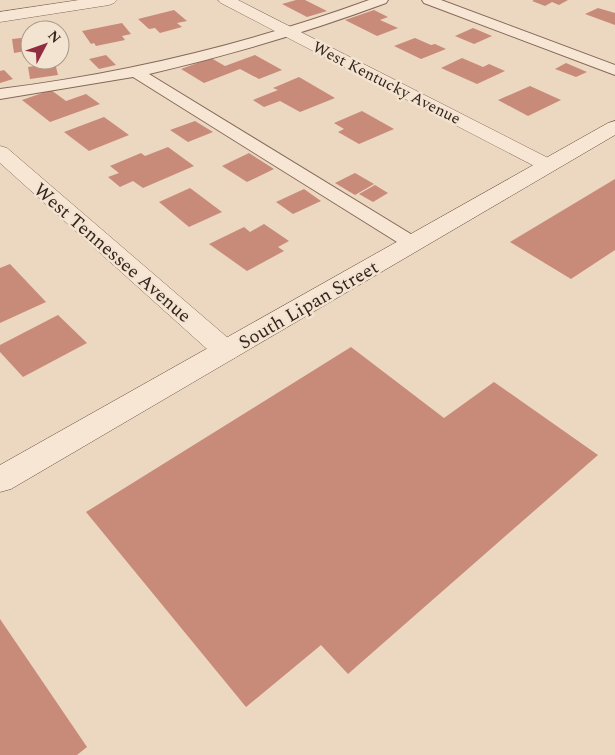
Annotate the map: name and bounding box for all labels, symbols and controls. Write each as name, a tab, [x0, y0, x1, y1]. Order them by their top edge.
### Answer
north arrow	[20, 20, 70, 70]
text: N	[43, 26, 66, 48]
street label: West Kentucky Avenue	[308, 35, 465, 131]
street label: West Tennessee Avenue	[27, 176, 198, 330]
street label: South Lipan Street	[233, 253, 385, 357]

